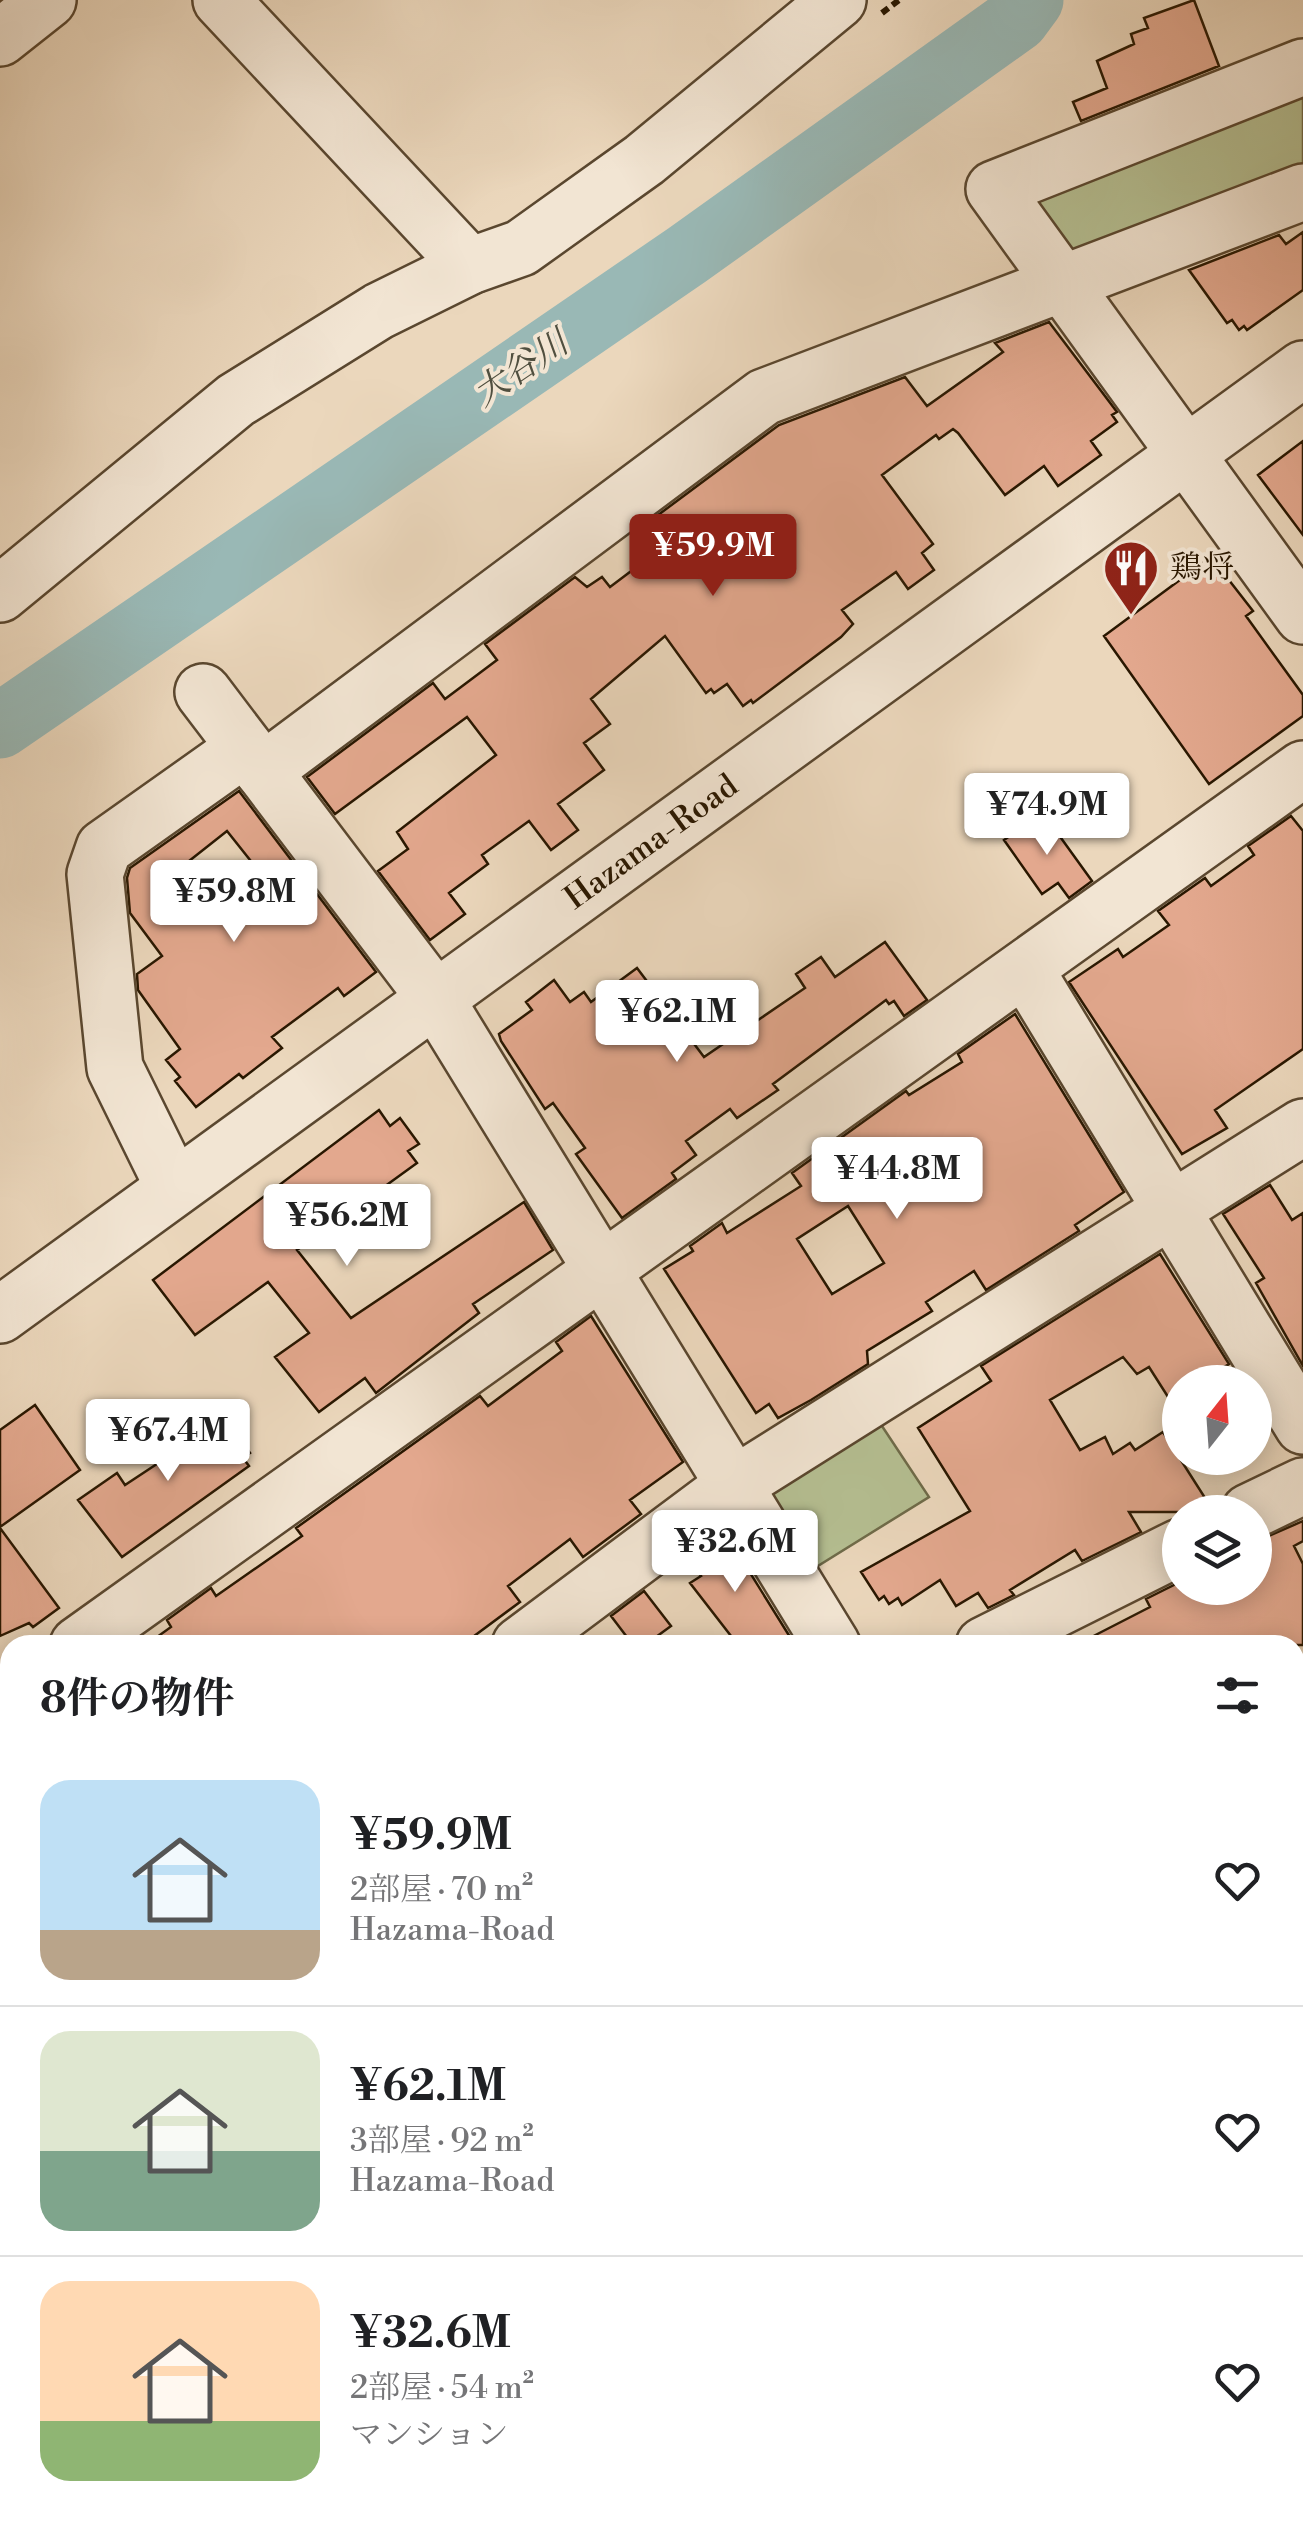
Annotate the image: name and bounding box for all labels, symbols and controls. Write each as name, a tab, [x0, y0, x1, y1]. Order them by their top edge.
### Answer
water label: 大谷川	[465, 320, 580, 416]
pin: ¥59.9M	[632, 514, 794, 599]
text: ¥59.9M	[651, 526, 775, 566]
restaurant icon: 鶏将	[1101, 538, 1161, 617]
place label: 鶏将	[1170, 548, 1234, 588]
street label: Hazama-Road	[557, 766, 746, 918]
pin: ¥74.9M	[966, 773, 1128, 858]
text: ¥74.9M	[986, 785, 1108, 825]
pin: ¥59.8M	[153, 860, 315, 945]
text: ¥59.8M	[172, 872, 296, 912]
pin: ¥62.1M	[596, 980, 758, 1065]
text: ¥62.1M	[618, 992, 736, 1032]
pin: ¥44.8M	[816, 1137, 978, 1222]
text: ¥44.8M	[834, 1149, 960, 1189]
pin: ¥56.2M	[266, 1184, 428, 1269]
text: ¥56.2M	[286, 1196, 408, 1236]
north arrow	[1162, 1365, 1272, 1475]
map controls	[1162, 1365, 1272, 1605]
pin: ¥67.4M	[87, 1399, 249, 1484]
text: ¥67.4M	[108, 1411, 228, 1451]
button: layers	[1162, 1495, 1272, 1605]
pin: ¥32.6M	[654, 1510, 816, 1595]
text: ¥32.6M	[674, 1522, 796, 1562]
icon: filters	[1210, 1668, 1265, 1723]
text: 8件の物件	[40, 1673, 235, 1726]
text: ¥59.9M	[350, 1810, 512, 1863]
icon: home	[120, 1820, 240, 1940]
icon: heart	[1210, 1853, 1265, 1908]
text: 2部屋 · 70 m²	[350, 1870, 533, 1910]
text: Hazama-Road	[350, 1910, 554, 1950]
text: ¥62.1M	[350, 2061, 506, 2114]
icon: home	[120, 2071, 240, 2191]
icon: heart	[1210, 2104, 1265, 2159]
text: 3部屋 · 92 m²	[350, 2121, 534, 2161]
text: Hazama-Road	[350, 2161, 554, 2201]
text: ¥32.6M	[350, 2308, 511, 2361]
icon: home	[120, 2321, 240, 2441]
icon: heart	[1210, 2354, 1265, 2409]
text: 2部屋 · 54 m²	[350, 2368, 534, 2408]
text: マンション	[350, 2415, 509, 2455]

